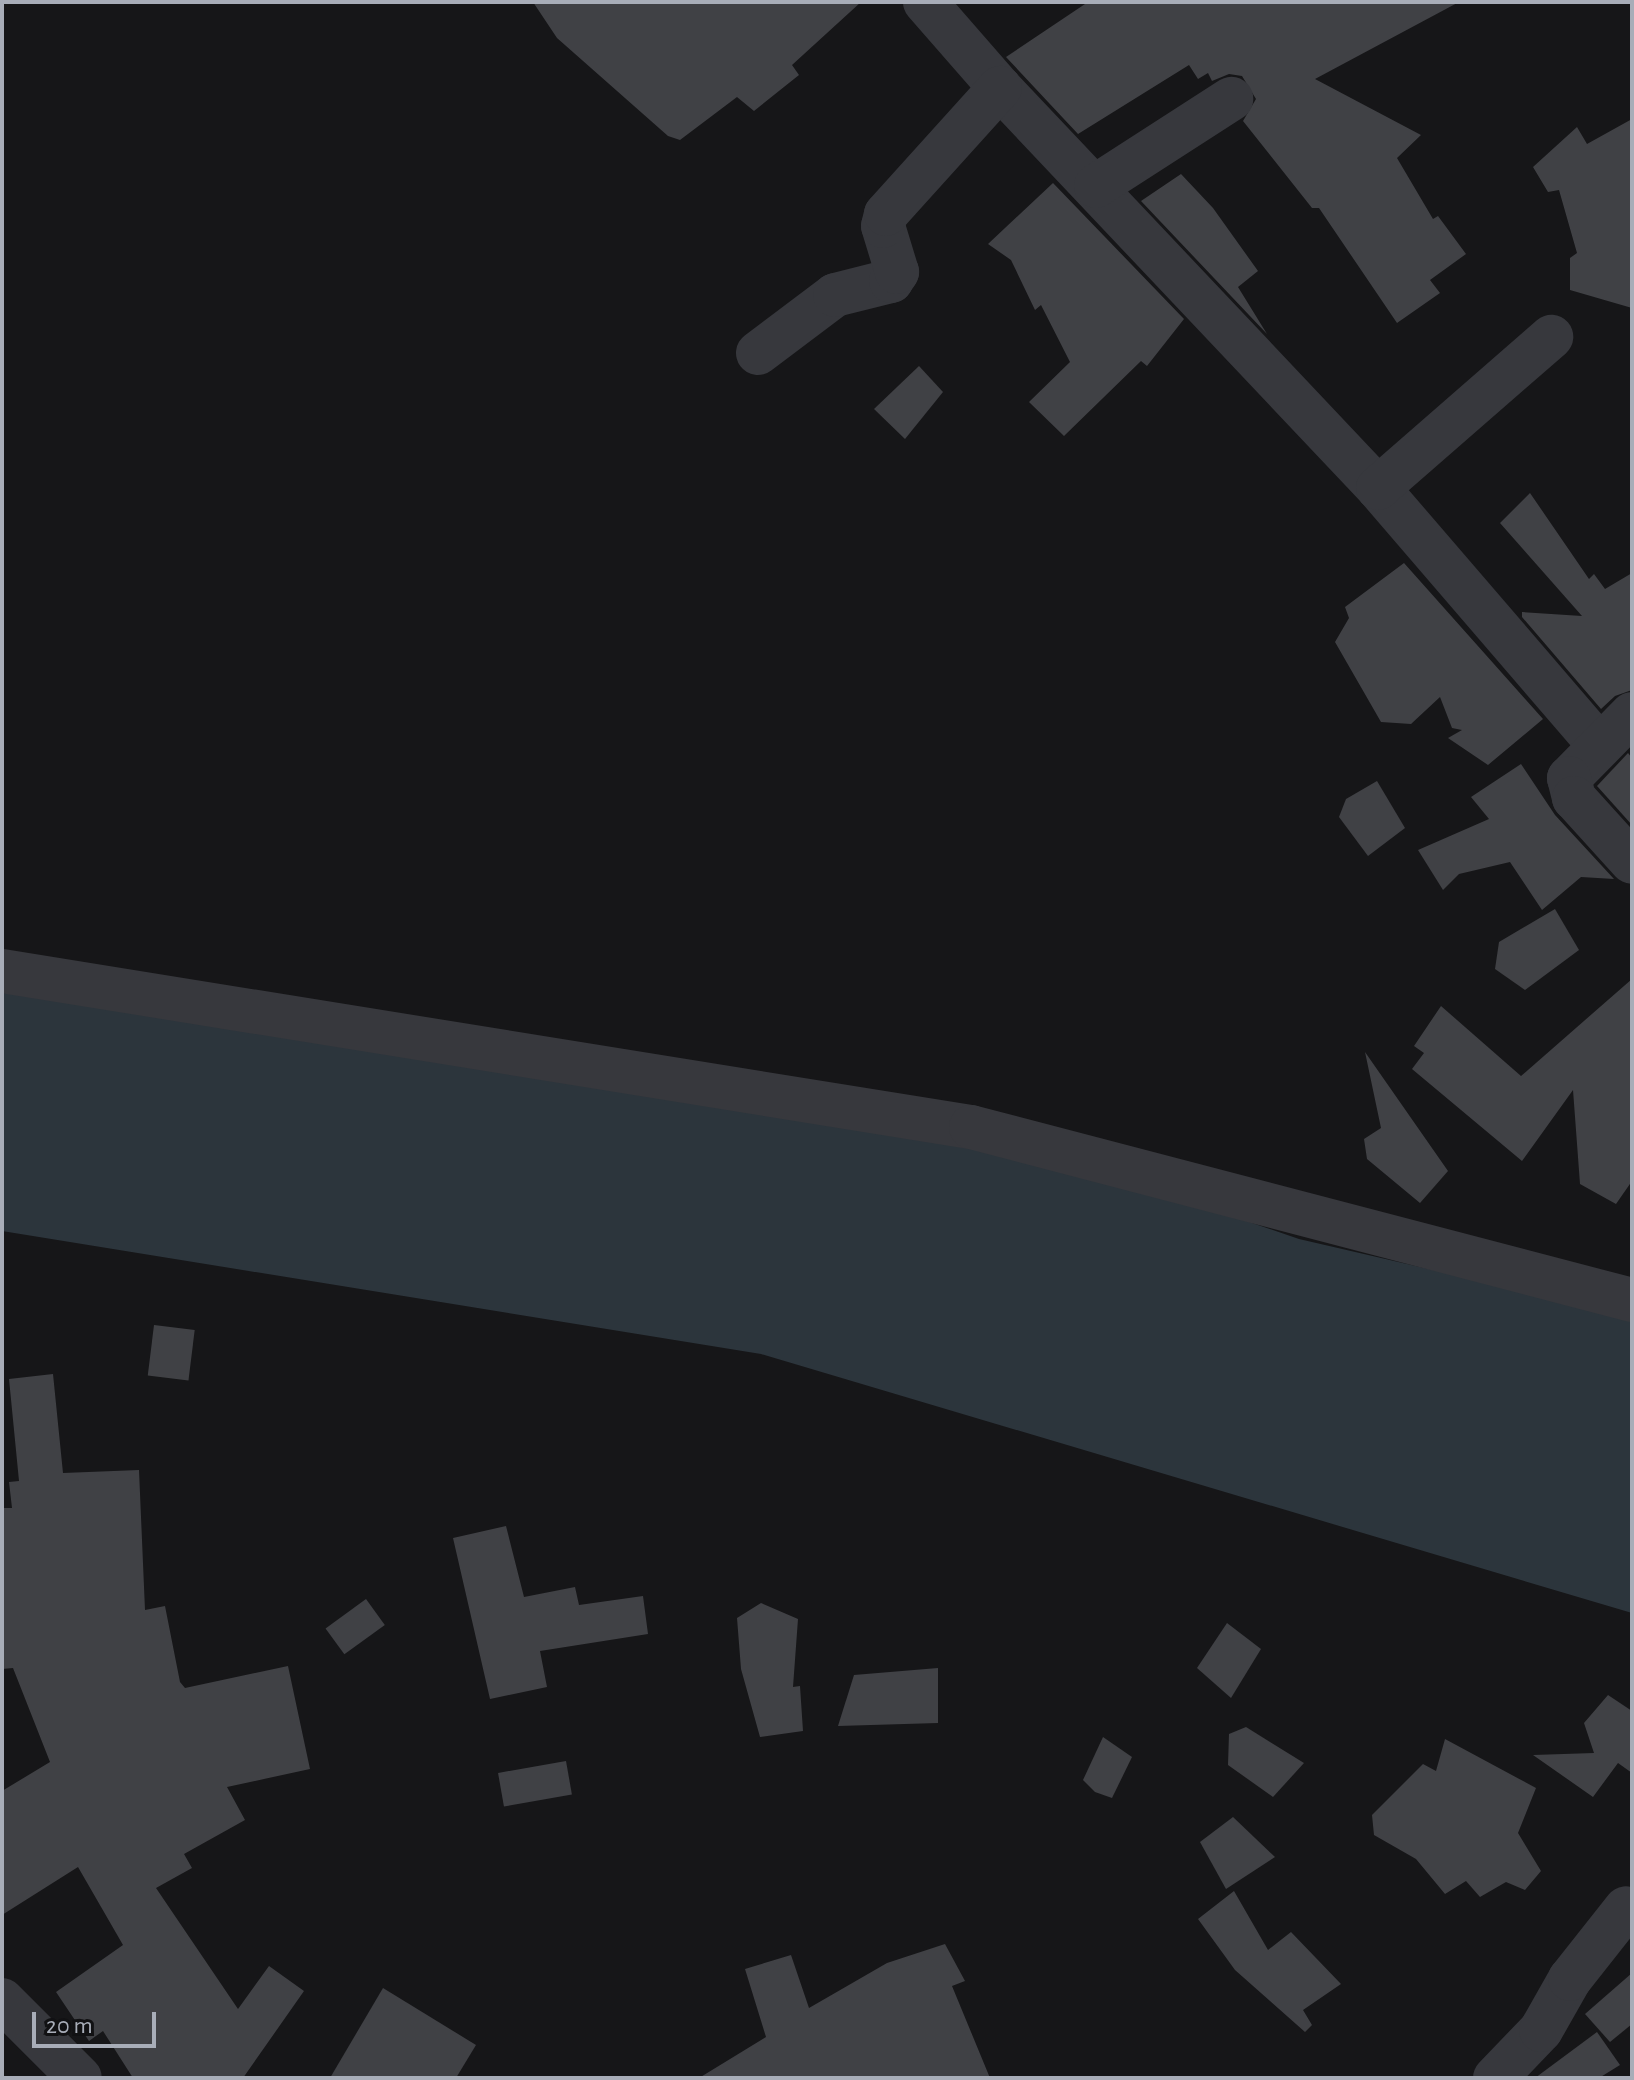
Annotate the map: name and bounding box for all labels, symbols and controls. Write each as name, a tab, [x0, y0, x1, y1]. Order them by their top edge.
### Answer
scale bar	[36, 1996, 160, 2046]
text: 20 m	[46, 2014, 93, 2038]

